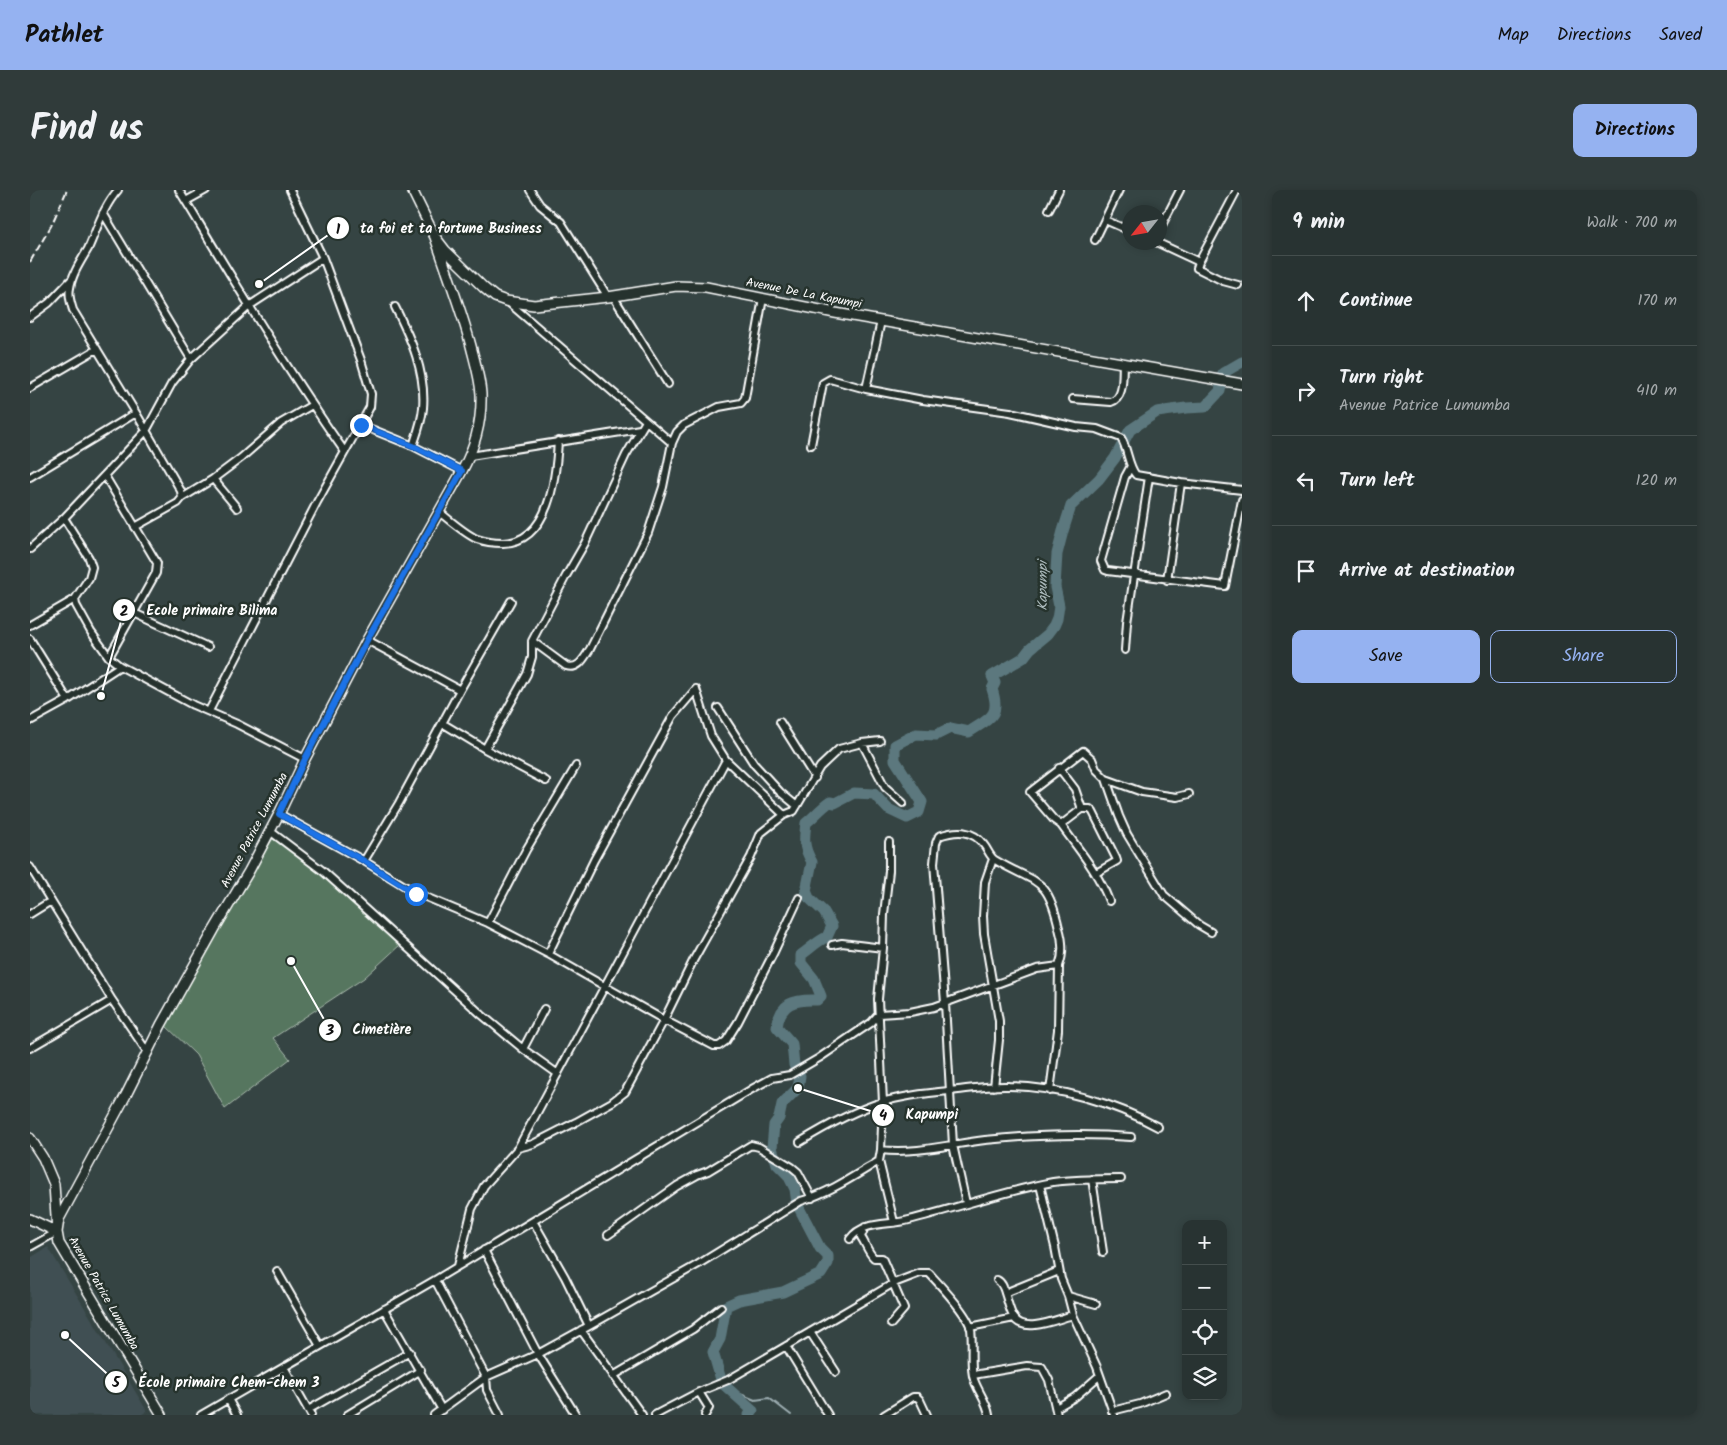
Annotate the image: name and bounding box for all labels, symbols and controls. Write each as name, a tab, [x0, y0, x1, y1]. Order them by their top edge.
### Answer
text: Pathlet	[25, 16, 104, 55]
text: Map	[1497, 21, 1529, 50]
text: Directions	[1557, 21, 1631, 50]
text: Saved	[1659, 21, 1702, 50]
text: Find us	[30, 102, 143, 158]
button: Directions	[1573, 104, 1697, 157]
north arrow	[1122, 205, 1167, 250]
text: 9 min	[1292, 206, 1345, 239]
text: Walk · 700 m	[1586, 210, 1677, 235]
callout: ta foi et ta fortune Business	[325, 214, 552, 243]
text: 1	[336, 218, 341, 242]
text: ta foi et ta fortune Business	[360, 218, 542, 240]
street label: Avenue De La Kapumpi	[744, 273, 864, 314]
text: Continue	[1339, 286, 1412, 316]
icon: ahead	[1292, 287, 1320, 315]
text: 170 m	[1637, 288, 1677, 313]
text: Turn right	[1339, 363, 1424, 393]
icon: right	[1292, 377, 1320, 405]
text: 410 m	[1636, 378, 1677, 403]
text: Avenue Patrice Lumumba	[1339, 393, 1510, 418]
route end	[350, 414, 373, 437]
text: Turn left	[1339, 466, 1414, 496]
icon: left	[1292, 467, 1320, 495]
text: 120 m	[1636, 468, 1677, 493]
text: Arrive at destination	[1339, 556, 1515, 586]
icon: arrive	[1292, 557, 1320, 585]
water label: Kapumpi	[1032, 559, 1054, 611]
callout: Ecole primaire Bilima	[112, 596, 288, 625]
text: 2	[120, 600, 129, 624]
text: Ecole primaire Bilima	[146, 600, 278, 622]
button: Save	[1292, 630, 1480, 683]
button: Share	[1490, 630, 1677, 683]
street label: Avenue Patrice Lumumba	[216, 769, 293, 891]
route start	[405, 883, 428, 906]
callout: Cimetière	[317, 1015, 421, 1044]
text: 3	[325, 1019, 334, 1043]
text: Cimetière	[353, 1019, 412, 1041]
callout: Kapumpi	[871, 1100, 968, 1129]
text: 4	[879, 1104, 887, 1128]
text: Kapumpi	[906, 1104, 959, 1126]
map controls	[1182, 1220, 1227, 1400]
button: +	[1182, 1220, 1227, 1265]
street label: Avenue Patrice Lumumba	[63, 1233, 144, 1354]
button: −	[1182, 1265, 1227, 1310]
button: locate	[1182, 1310, 1227, 1355]
button: layers	[1182, 1355, 1227, 1400]
callout: École primaire Chem-chem 3	[104, 1368, 329, 1397]
text: 5	[111, 1371, 121, 1395]
text: École primaire Chem-chem 3	[139, 1372, 320, 1394]

